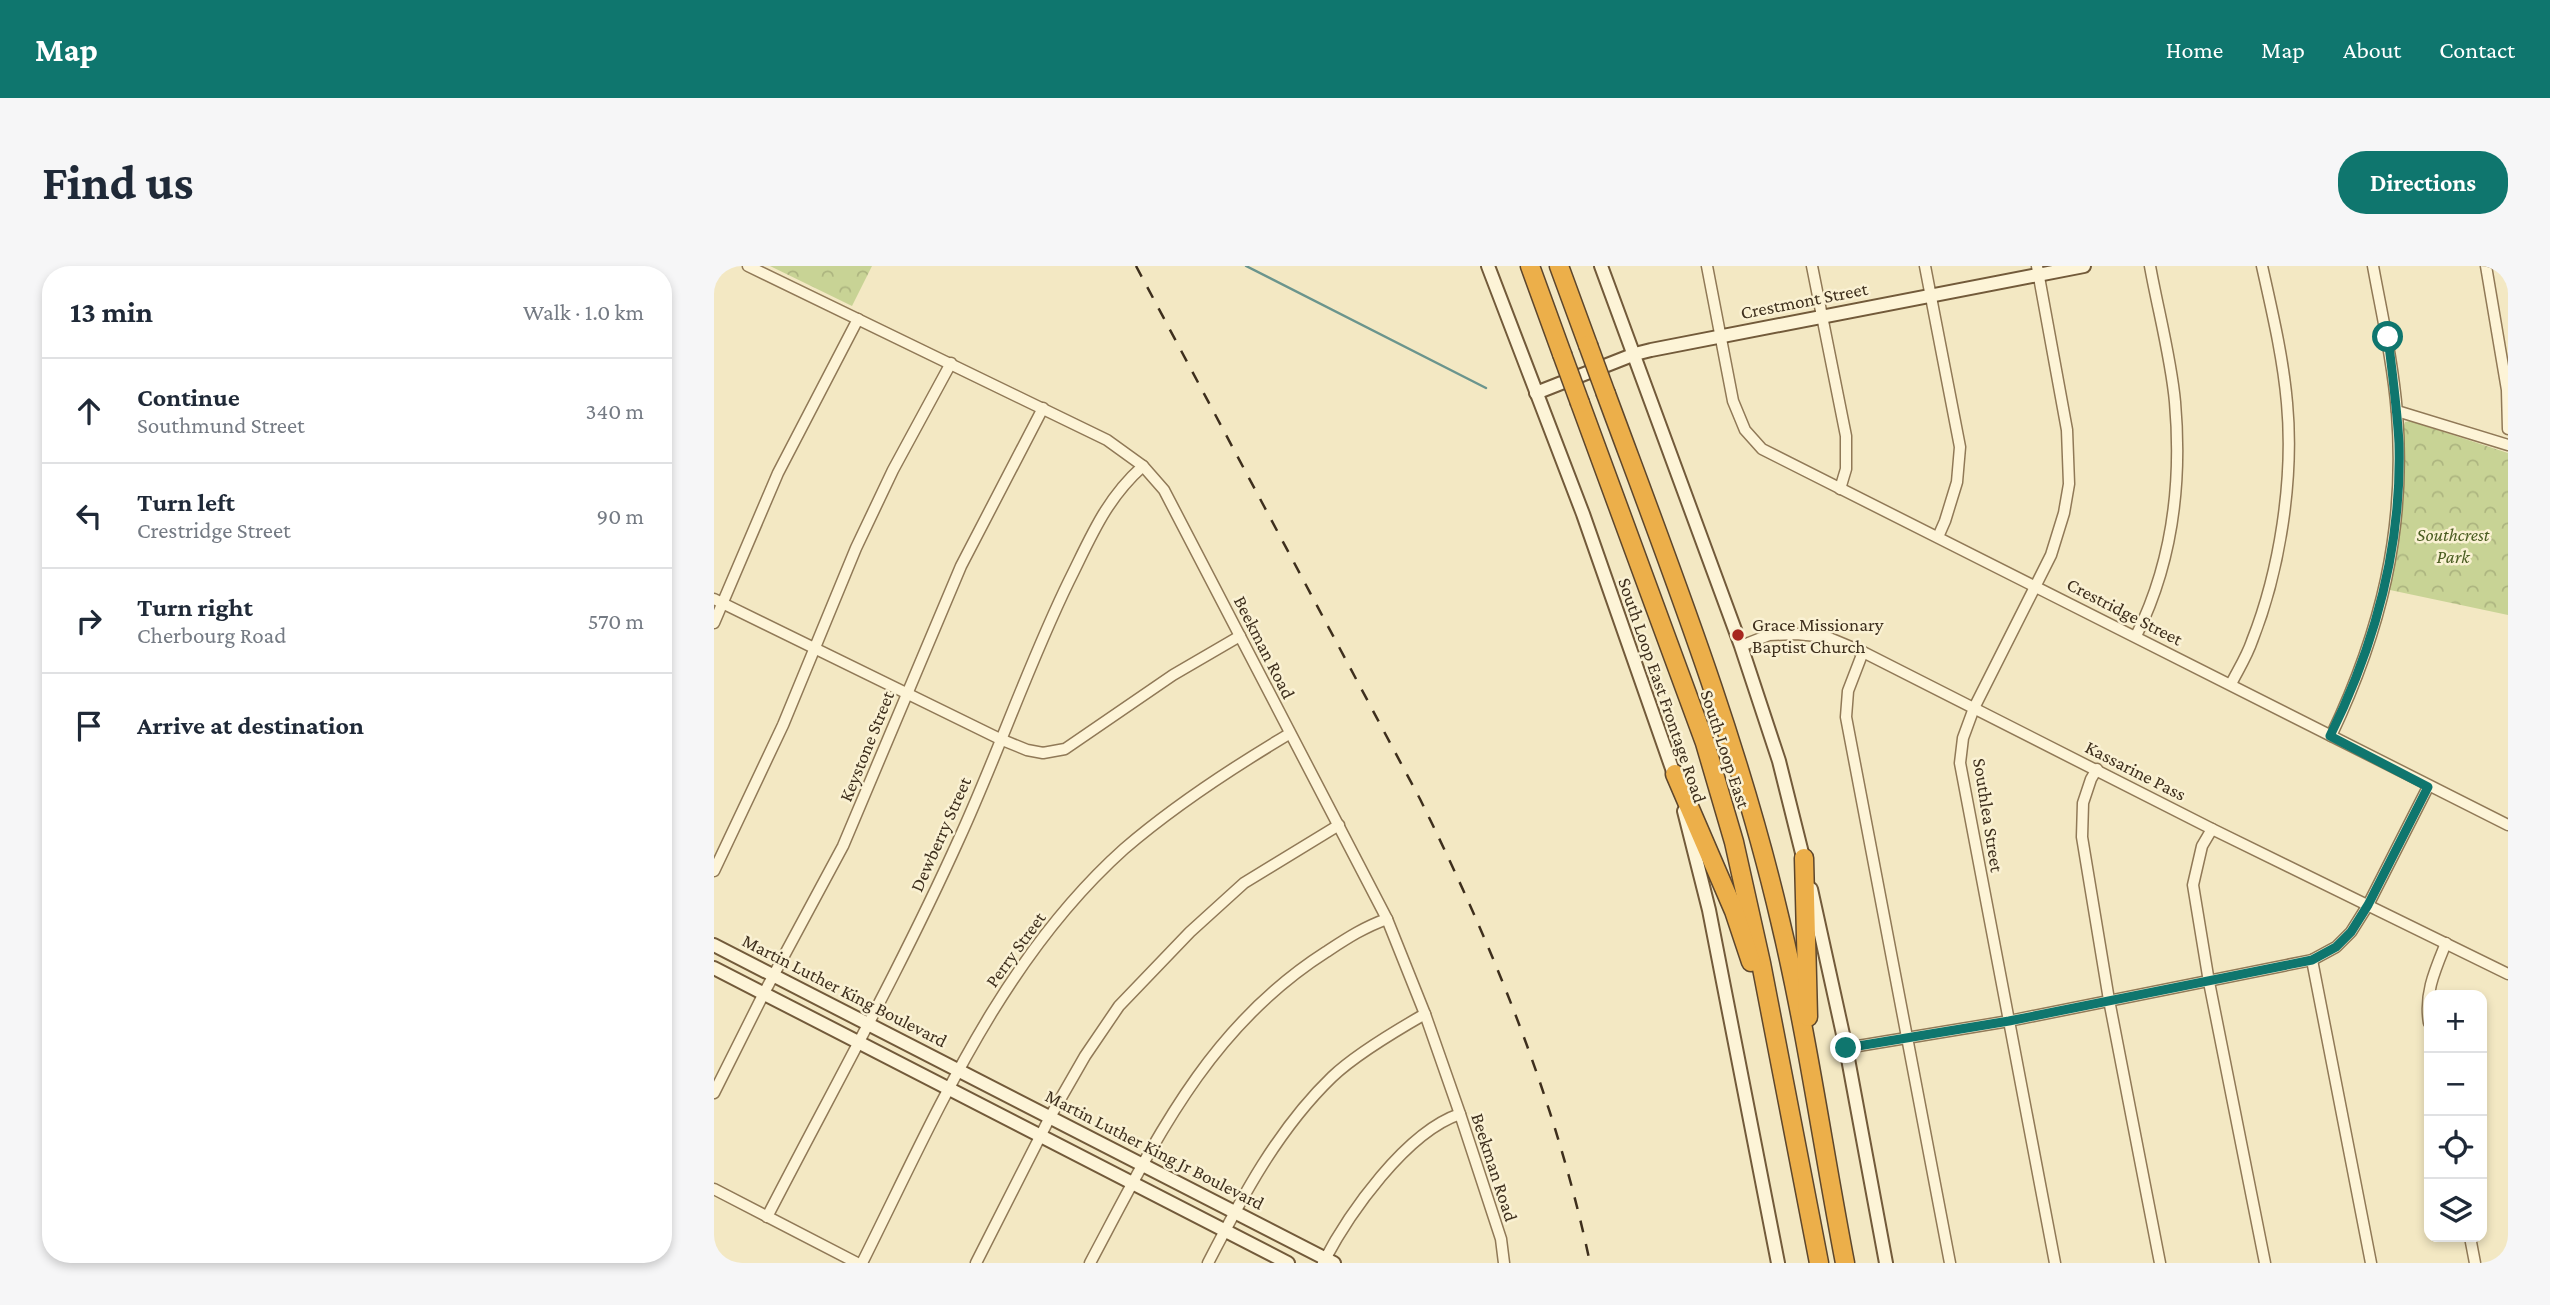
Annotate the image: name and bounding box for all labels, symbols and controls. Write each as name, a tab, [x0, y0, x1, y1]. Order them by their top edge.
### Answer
text: Map	[35, 31, 98, 68]
text: Home	[2166, 36, 2223, 63]
text: Map	[2261, 36, 2305, 63]
text: About	[2343, 36, 2401, 63]
text: Contact	[2439, 36, 2515, 63]
button: Directions	[2338, 151, 2508, 214]
text: Find us	[42, 155, 194, 210]
street label: Crestmont Street	[1739, 278, 1870, 323]
text: 13 min	[70, 295, 153, 328]
text: Walk · 1.0 km	[523, 299, 644, 325]
route start	[2372, 321, 2403, 352]
text: Continue	[137, 383, 240, 412]
icon: ahead	[70, 392, 108, 430]
text: 340 m	[586, 398, 644, 424]
text: Southmund Street	[137, 412, 305, 438]
text: Turn left	[137, 488, 235, 517]
icon: left	[70, 497, 108, 535]
text: 90 m	[597, 503, 644, 529]
text: Crestridge Street	[137, 517, 291, 543]
park label: Southcrest Park	[2417, 524, 2490, 567]
street label: Crestridge Street	[2063, 573, 2187, 650]
street label: South Loop East Frontage Road	[1614, 575, 1711, 805]
street label: Beekman Road	[1230, 592, 1299, 702]
text: Turn right	[137, 593, 253, 622]
icon: right	[70, 602, 108, 640]
text: 570 m	[588, 608, 644, 634]
place label: Grace Missionary Baptist Church	[1752, 614, 1884, 657]
text: Cherbourg Road	[137, 622, 286, 648]
marker: Grace Missionary Baptist Church	[1730, 627, 1746, 643]
street label: Keystone Street	[835, 687, 898, 805]
street label: South Loop East	[1697, 687, 1755, 812]
icon: arrive	[70, 707, 108, 745]
text: Arrive at destination	[137, 711, 364, 740]
street label: Kassarine Pass	[2082, 736, 2190, 805]
street label: Southlea Street	[1969, 757, 2008, 874]
street label: Dewberry Street	[906, 773, 975, 895]
street label: Perry Street	[981, 907, 1050, 991]
street label: Martin Luther King Boulevard	[739, 930, 951, 1051]
map controls	[2424, 990, 2487, 1242]
button: +	[2424, 990, 2487, 1053]
route end	[1830, 1032, 1861, 1063]
button: −	[2424, 1053, 2487, 1116]
street label: Martin Luther King Jr Boulevard	[1042, 1085, 1268, 1214]
street label: Beekman Road	[1467, 1110, 1522, 1224]
button: locate	[2424, 1116, 2487, 1179]
button: layers	[2424, 1179, 2487, 1242]

